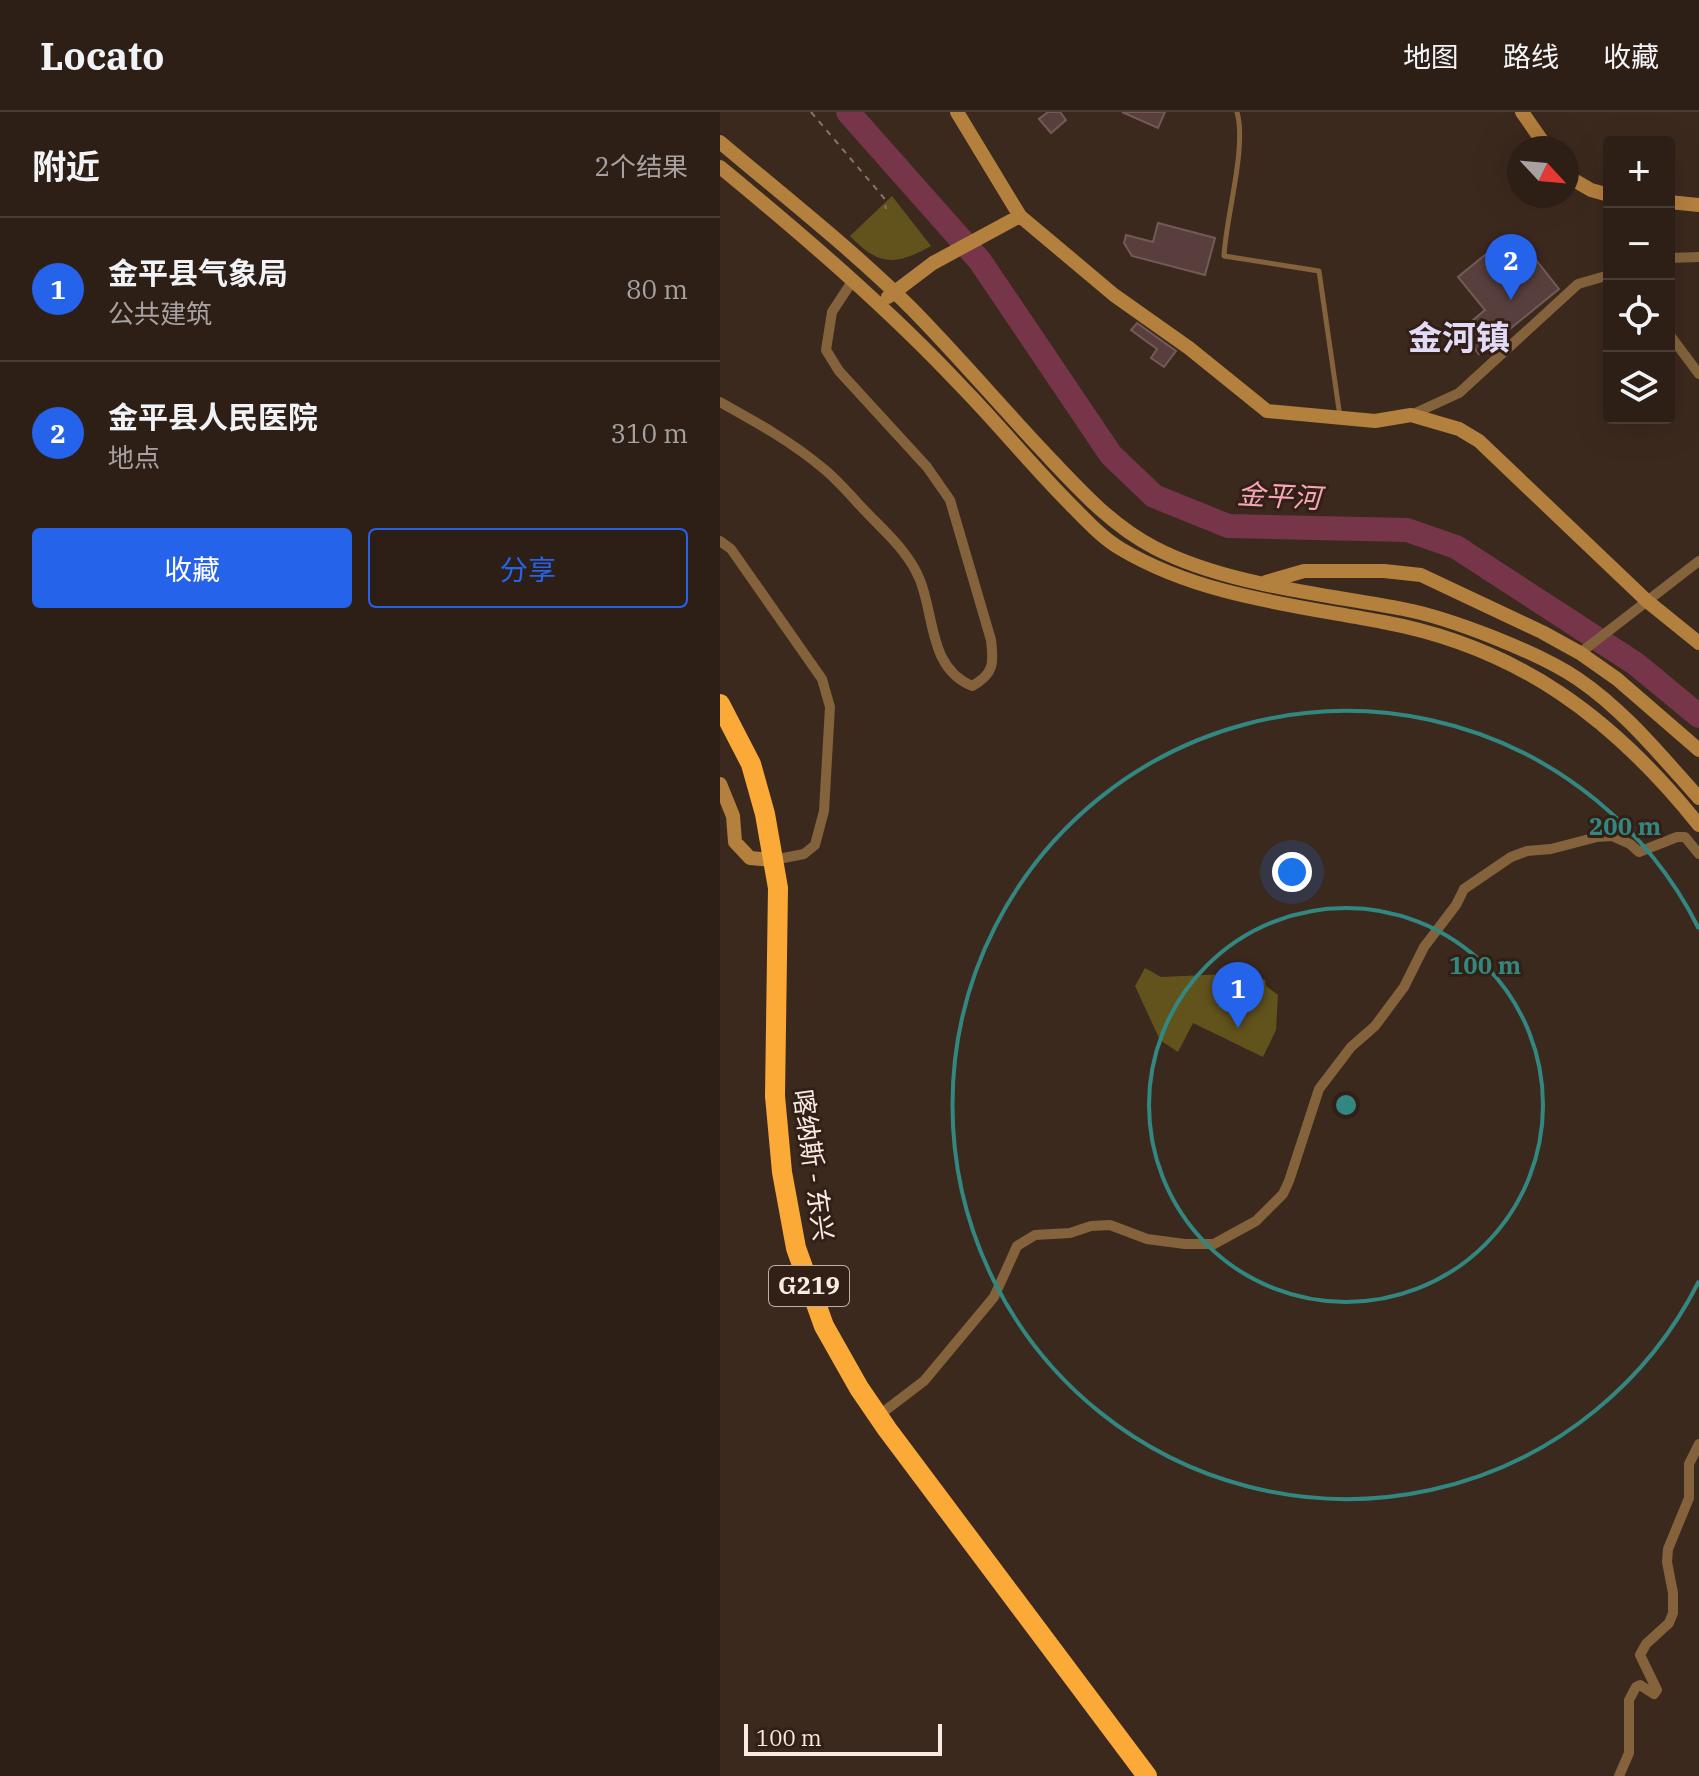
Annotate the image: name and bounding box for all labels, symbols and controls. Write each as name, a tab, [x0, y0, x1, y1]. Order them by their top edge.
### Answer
text: Locato	[40, 31, 164, 80]
text: 地图	[1403, 38, 1459, 75]
text: 路线	[1503, 38, 1559, 75]
text: 收藏	[1603, 38, 1659, 75]
north arrow	[1507, 136, 1579, 208]
map controls	[1603, 136, 1675, 424]
button: +	[1603, 136, 1675, 208]
text: 附近	[32, 144, 100, 188]
text: 2个结果	[594, 149, 688, 183]
button: −	[1603, 208, 1675, 280]
pin: 2	[1485, 234, 1537, 300]
text: 金平县气象局	[108, 253, 288, 292]
text: 1	[50, 272, 66, 306]
text: 80 m	[626, 272, 688, 306]
button: locate	[1603, 280, 1675, 352]
text: 公共建筑	[108, 296, 212, 330]
district label: 金河镇	[1408, 315, 1510, 359]
button: layers	[1603, 352, 1675, 424]
text: 金平县人民医院	[108, 397, 318, 436]
text: 2	[50, 416, 66, 450]
text: 310 m	[610, 416, 688, 450]
text: 地点	[108, 440, 160, 474]
water label: 金平河	[1236, 475, 1327, 516]
button: 收藏	[32, 528, 352, 608]
button: 分享	[368, 528, 688, 608]
text: 200 m	[1589, 810, 1661, 842]
your location	[1272, 852, 1312, 892]
text: 100 m	[1449, 949, 1521, 981]
pin: 1	[1212, 962, 1264, 1028]
street label: 喀纳斯 - 东兴	[787, 1087, 841, 1243]
centre of rings	[1332, 1091, 1360, 1119]
road number: G219	[769, 1266, 849, 1306]
scale bar	[744, 1720, 942, 1756]
text: 100 m	[756, 1723, 822, 1752]

